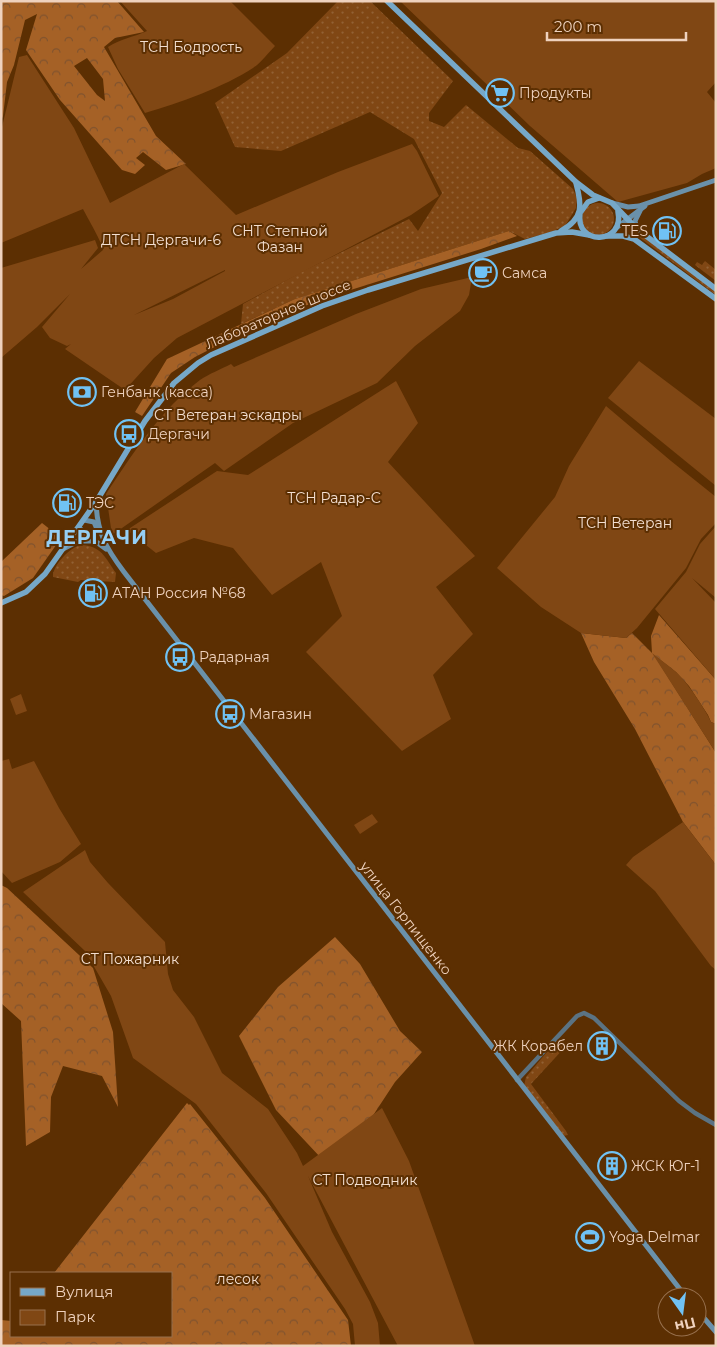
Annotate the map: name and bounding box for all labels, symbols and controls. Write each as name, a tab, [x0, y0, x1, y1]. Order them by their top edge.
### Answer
scale bar	[547, 10, 686, 42]
text: 200 m	[554, 17, 602, 36]
park label: ТСН Бодрость	[140, 38, 242, 56]
supermarket icon: Продукты	[485, 78, 515, 108]
place label: Продукты	[519, 84, 592, 102]
fuel station icon: TES	[652, 216, 682, 246]
park label: СНТ Степной Фазан	[232, 222, 328, 256]
place label: TES	[622, 222, 648, 240]
park label: ДТСН Дергачи-6	[101, 231, 221, 249]
cafe icon: Самса	[468, 258, 498, 288]
place label: Самса	[502, 264, 547, 282]
street label: Лабораторное шоссе	[202, 275, 354, 353]
bank icon: Генбанк (касса)	[67, 377, 97, 407]
place label: Генбанк (касса)	[101, 383, 213, 401]
park label: СТ Ветеран эскадры	[154, 406, 302, 424]
bus stop icon: Дергачи	[114, 419, 144, 449]
place label: Дергачи	[148, 425, 210, 443]
fuel station icon: ТЭС	[52, 488, 82, 518]
park label: ТСН Радар-С	[287, 489, 381, 507]
place label: ТЭС	[86, 494, 114, 512]
park label: ТСН Ветеран	[578, 514, 672, 532]
district label: ДЕРГАЧИ	[46, 526, 148, 549]
fuel station icon: АТАН Россия №68	[78, 578, 108, 608]
place label: АТАН Россия №68	[112, 584, 246, 602]
bus stop icon: Радарная	[165, 642, 195, 672]
place label: Радарная	[199, 648, 270, 666]
bus stop icon: Магазин	[215, 699, 245, 729]
place label: Магазин	[249, 705, 312, 723]
street label: улица Горпищенко	[355, 857, 456, 978]
park label: СТ Пожарник	[81, 950, 179, 968]
building icon: ЖК Корабел	[587, 1031, 617, 1061]
place label: ЖК Корабел	[493, 1037, 583, 1055]
building icon: ЖСК Юг-1	[597, 1151, 627, 1181]
place label: ЖСК Юг-1	[631, 1157, 700, 1175]
park label: СТ Подводник	[313, 1171, 417, 1189]
sports icon: Yoga Delmar	[575, 1222, 605, 1252]
place label: Yoga Delmar	[609, 1228, 700, 1246]
park label: лесок	[217, 1270, 259, 1288]
legend	[10, 1272, 172, 1337]
text: Вулиця	[55, 1282, 113, 1301]
north arrow	[657, 1287, 707, 1337]
text: Парк	[55, 1307, 95, 1326]
text: Пн	[673, 1313, 698, 1336]

